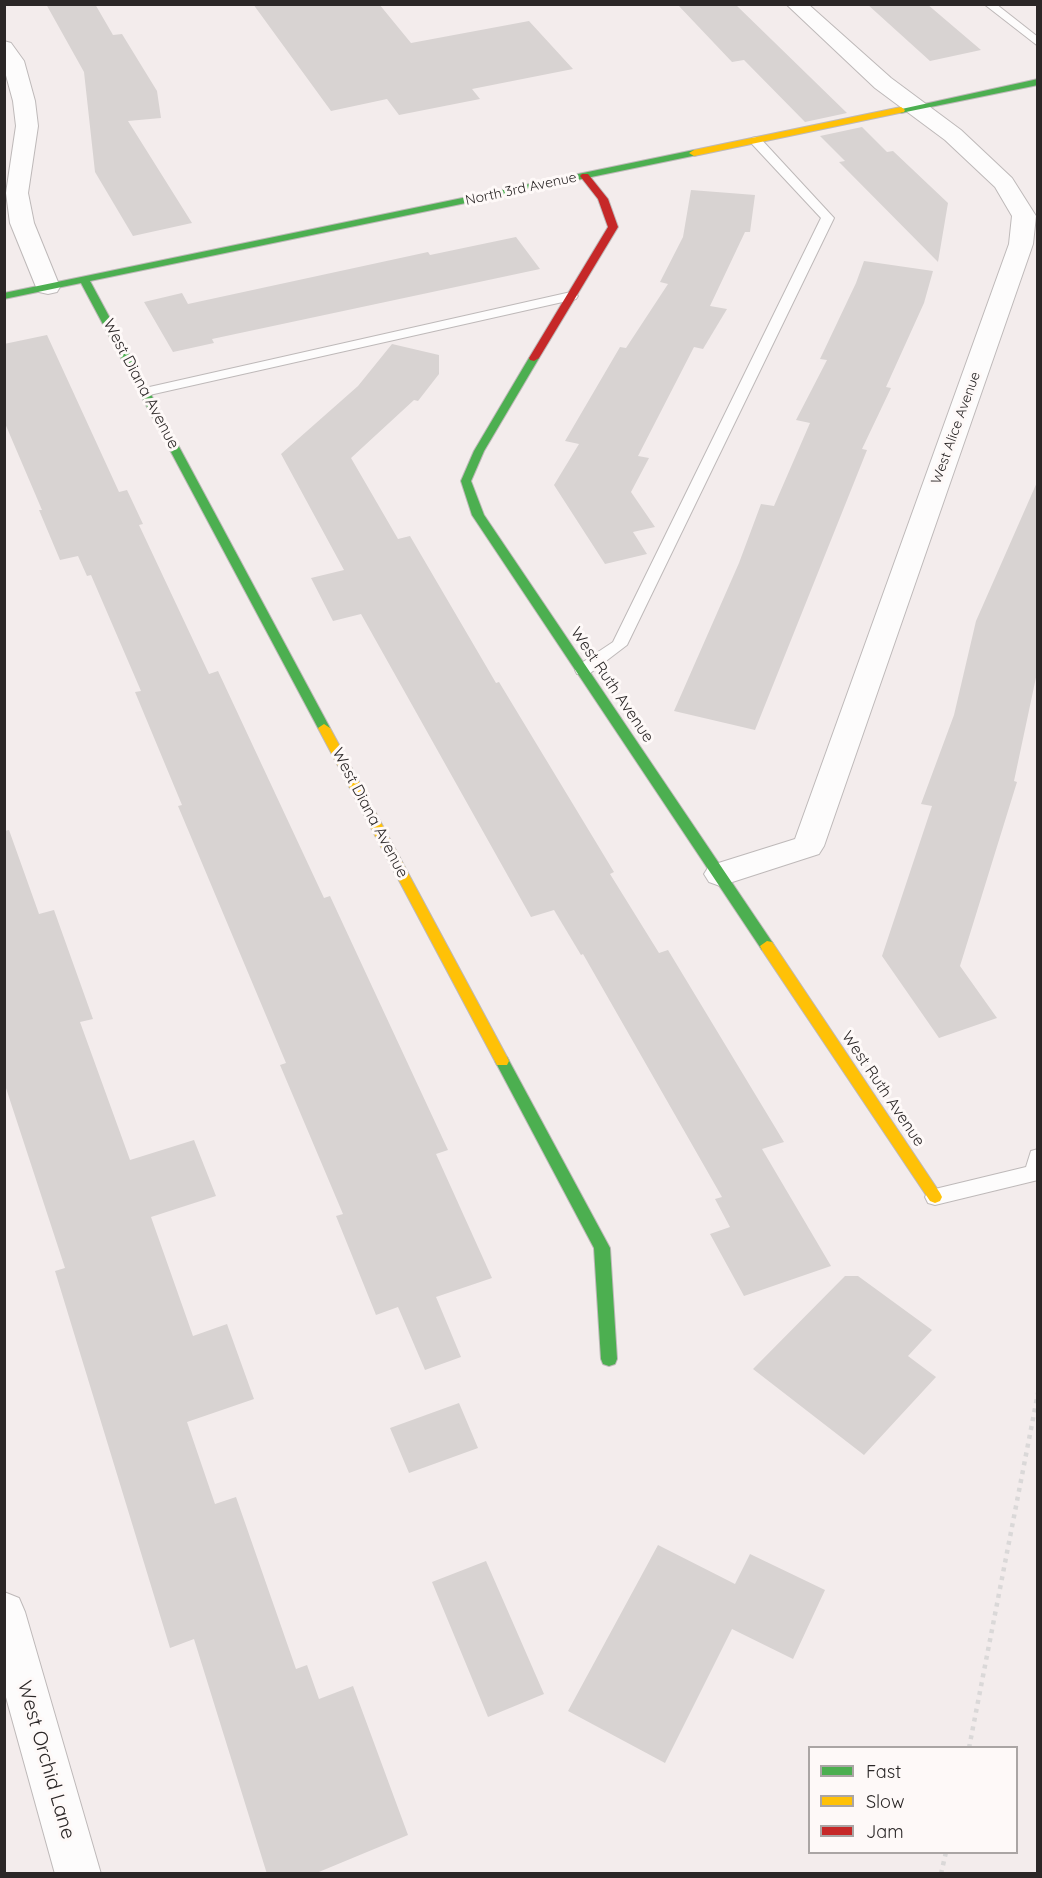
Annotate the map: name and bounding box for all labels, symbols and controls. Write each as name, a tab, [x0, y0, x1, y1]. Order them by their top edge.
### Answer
street label: North 3rd Avenue	[464, 169, 578, 209]
street label: West Diana Avenue	[99, 316, 183, 452]
street label: West Alice Avenue	[928, 369, 984, 487]
street label: West Ruth Avenue	[566, 624, 658, 746]
street label: West Diana Avenue	[328, 745, 412, 881]
street label: West Ruth Avenue	[837, 1028, 929, 1150]
street label: West Orchid Lane	[12, 1678, 80, 1842]
legend	[808, 1746, 1018, 1854]
text: Fast	[866, 1760, 901, 1783]
text: Slow	[866, 1790, 904, 1813]
text: Jam	[866, 1820, 904, 1843]

